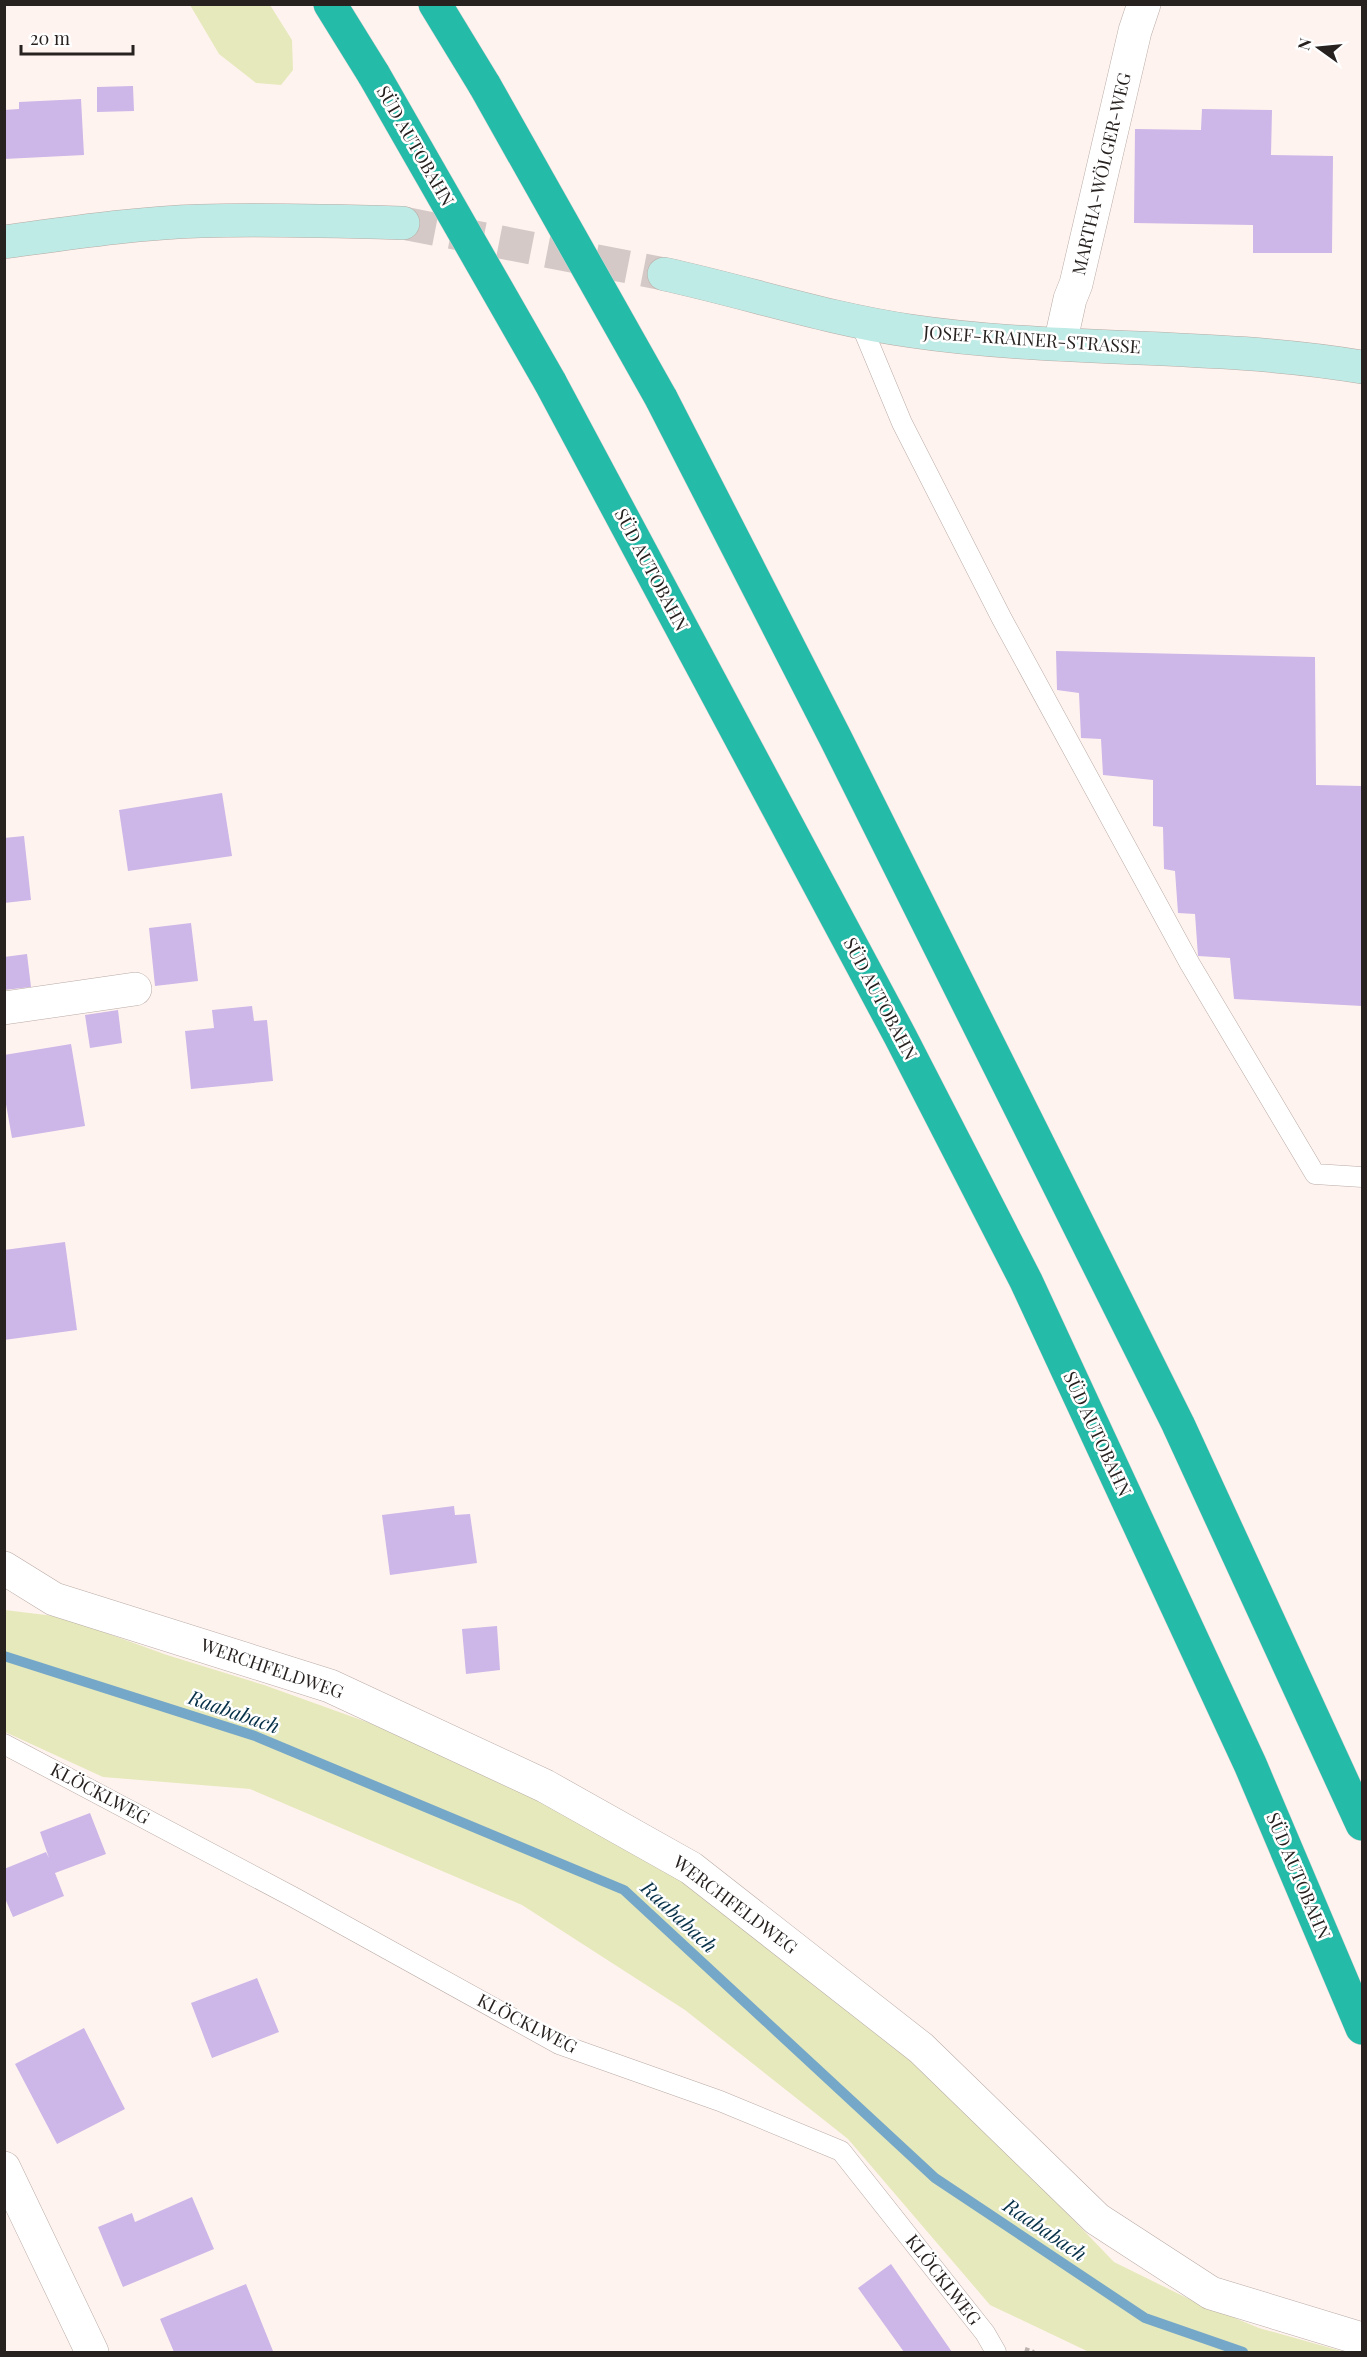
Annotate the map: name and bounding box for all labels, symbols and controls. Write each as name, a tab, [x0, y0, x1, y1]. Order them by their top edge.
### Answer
scale bar	[21, 18, 134, 56]
north arrow	[1289, 18, 1349, 78]
text: 20 m	[30, 26, 70, 50]
text: N	[1292, 35, 1316, 52]
street label: MARTHA-WÖLGER-WEG	[1066, 70, 1136, 277]
street label: SÜD AUTOBAHN	[372, 81, 460, 210]
street label: JOSEF-KRAINER-STRASSE	[922, 319, 1142, 359]
street label: SÜD AUTOBAHN	[610, 504, 694, 635]
street label: SÜD AUTOBAHN	[839, 933, 923, 1064]
street label: SÜD AUTOBAHN	[1058, 1367, 1137, 1500]
street label: WERCHFELDWEG	[197, 1632, 347, 1704]
water label: Raababach	[184, 1682, 284, 1739]
street label: KLÖCKLWEG	[47, 1757, 154, 1829]
street label: SÜD AUTOBAHN	[1261, 1809, 1337, 1943]
street label: WERCHFELDWEG	[668, 1849, 803, 1959]
water label: Raababach	[635, 1873, 724, 1958]
street label: KLÖCKLWEG	[473, 1988, 582, 2059]
water label: Raababach	[998, 2191, 1093, 2266]
street label: KLÖCKLWEG	[901, 2229, 987, 2330]

